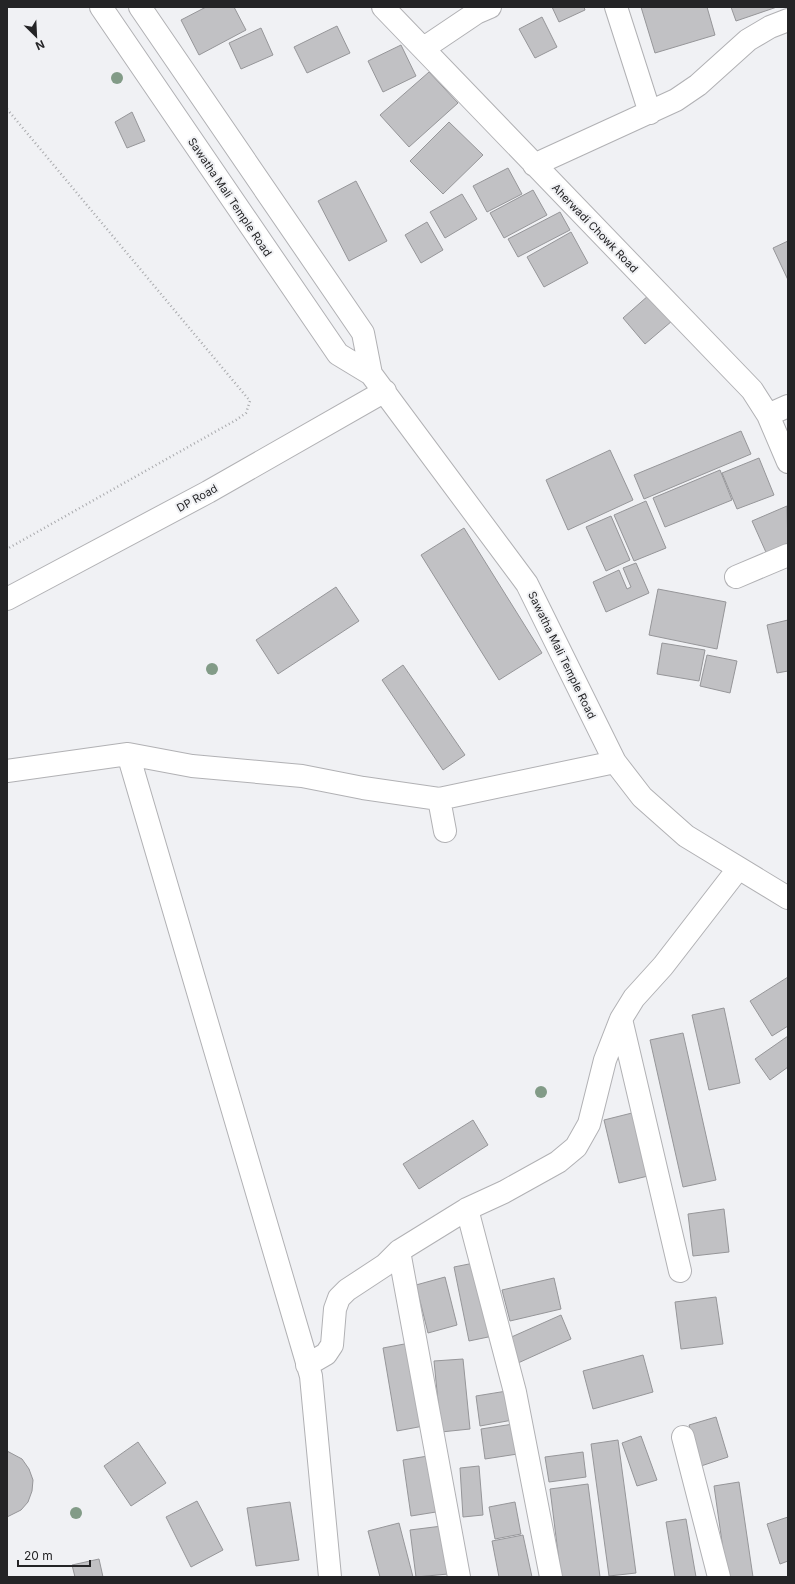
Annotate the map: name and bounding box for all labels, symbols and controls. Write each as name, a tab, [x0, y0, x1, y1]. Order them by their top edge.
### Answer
north arrow	[16, 16, 56, 56]
text: N	[33, 37, 47, 53]
street label: Sawatha Mali Temple Road	[185, 135, 275, 259]
street label: Aherwadi Chowk Road	[549, 181, 641, 275]
street label: DP Road	[174, 481, 220, 515]
street label: Sawatha Mali Temple Road	[525, 589, 599, 721]
scale bar	[18, 1542, 90, 1568]
text: 20 m	[24, 1548, 53, 1563]

